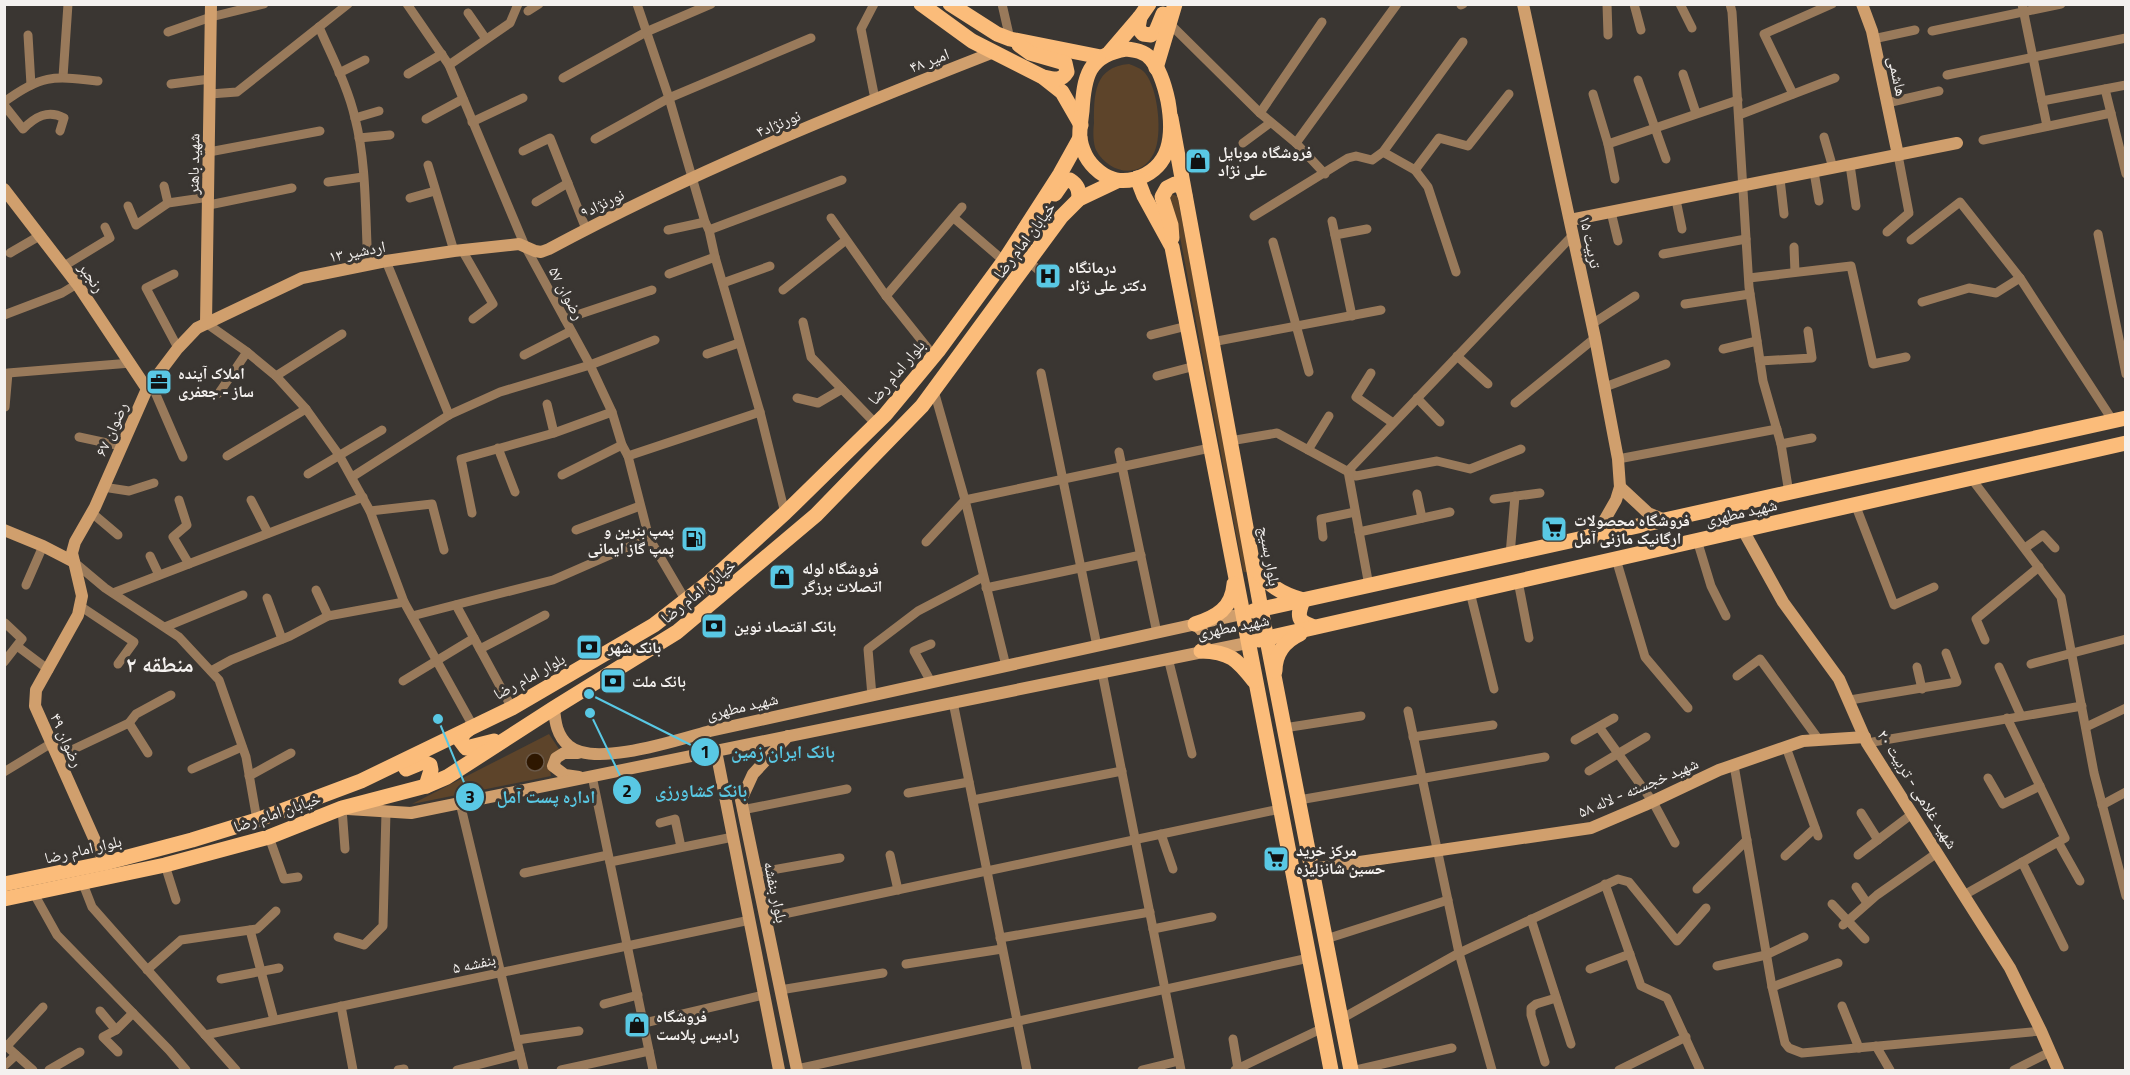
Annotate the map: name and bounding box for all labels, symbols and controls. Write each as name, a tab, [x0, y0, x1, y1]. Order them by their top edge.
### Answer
street label: امیر ۴۸	[905, 41, 953, 79]
street label: هاشمی	[1882, 54, 1914, 98]
street label: نورنژاد۴	[752, 103, 804, 143]
street label: شهید باهنر	[180, 133, 206, 196]
place label: فروشگاه موبایل علی نژاد	[1218, 140, 1313, 182]
shop icon: فروشگاه موبایل علی نژاد	[1183, 146, 1213, 176]
street label: نورنژاد۹	[576, 182, 628, 224]
street label: خیابان امام رضا	[987, 197, 1061, 283]
street label: تربیت ۱۵	[1574, 214, 1608, 271]
street label: اردشیر ۱۳	[327, 234, 387, 268]
place label: درمانگاه دکتر علی نژاد	[1068, 255, 1147, 297]
street label: رنجبر	[72, 256, 111, 297]
hospital icon: درمانگاه دکتر علی نژاد	[1033, 261, 1063, 291]
street label: رضوان ۵۷	[543, 262, 591, 324]
street label: بلوار امام رضا	[862, 334, 930, 410]
place label: املاک آینده ساز - جعفری	[178, 361, 254, 403]
office icon: املاک آینده ساز - جعفری	[144, 367, 174, 397]
street label: رضوان ۶۷	[88, 398, 134, 460]
street label: شهید مطهری	[1703, 492, 1779, 532]
place label: فروشگاه محصولات ارگانیک مازنی آمل	[1574, 508, 1690, 550]
supermarket icon: فروشگاه محصولات ارگانیک مازنی آمل	[1539, 514, 1569, 544]
place label: پمپ بنرین و پمپ گاز ایمانی	[587, 518, 674, 560]
fuel station icon: پمپ بنرین و پمپ گاز ایمانی	[679, 524, 709, 554]
street label: بلوار بسیج	[1253, 524, 1287, 588]
street label: خیابان امام رضا	[655, 553, 741, 629]
place label: فروشگاه لوله اتصلات برزگر	[801, 556, 882, 598]
shop icon: فروشگاه لوله اتصلات برزگر	[767, 562, 797, 592]
street label: شهید مطهری	[1195, 607, 1271, 645]
bank icon: بانک اقتصاد نوین	[699, 611, 729, 641]
place label: بانک اقتصاد نوین	[734, 614, 836, 638]
bank icon: بانک شهر	[574, 632, 604, 662]
place label: بانک شهر	[607, 635, 661, 659]
street label: بلوار امام رضا	[489, 646, 569, 706]
district label: منطقه ۲	[126, 647, 194, 681]
bank icon: بانک ملت	[598, 666, 628, 696]
place label: بانک ملت	[632, 669, 686, 693]
street label: شهید مطهری	[704, 686, 780, 726]
street label: رضوان ۴۹	[44, 709, 90, 771]
street label: شهید غلامی - تربیت ۲۰	[1872, 725, 1964, 853]
callout: بانک ایران زمین	[690, 734, 847, 770]
text: 1	[700, 738, 710, 765]
text: بانک ایران زمین	[731, 738, 835, 765]
street label: شهید خجسته - لاله ۵۸	[1574, 751, 1702, 823]
callout: بانک کشاورزی	[612, 772, 759, 808]
text: 2	[622, 777, 632, 804]
text: بانک کشاورزی	[655, 777, 747, 804]
callout: اداره پست آمل	[455, 779, 607, 815]
text: 3	[465, 783, 475, 810]
text: اداره پست آمل	[497, 783, 595, 810]
street label: خیابان امام رضا	[230, 786, 324, 838]
street label: بلوار امام رضا	[42, 828, 124, 870]
place label: مرکز خرید حسین شانزلیزه	[1296, 838, 1385, 880]
supermarket icon: مرکز خرید حسین شانزلیزه	[1261, 844, 1291, 874]
street label: بلوار بنفشه	[758, 859, 794, 925]
street label: بنفشه ۵	[450, 947, 498, 979]
place label: فروشگاه رادیس پلاست	[656, 1004, 739, 1046]
shop icon: فروشگاه رادیس پلاست	[622, 1010, 652, 1040]

